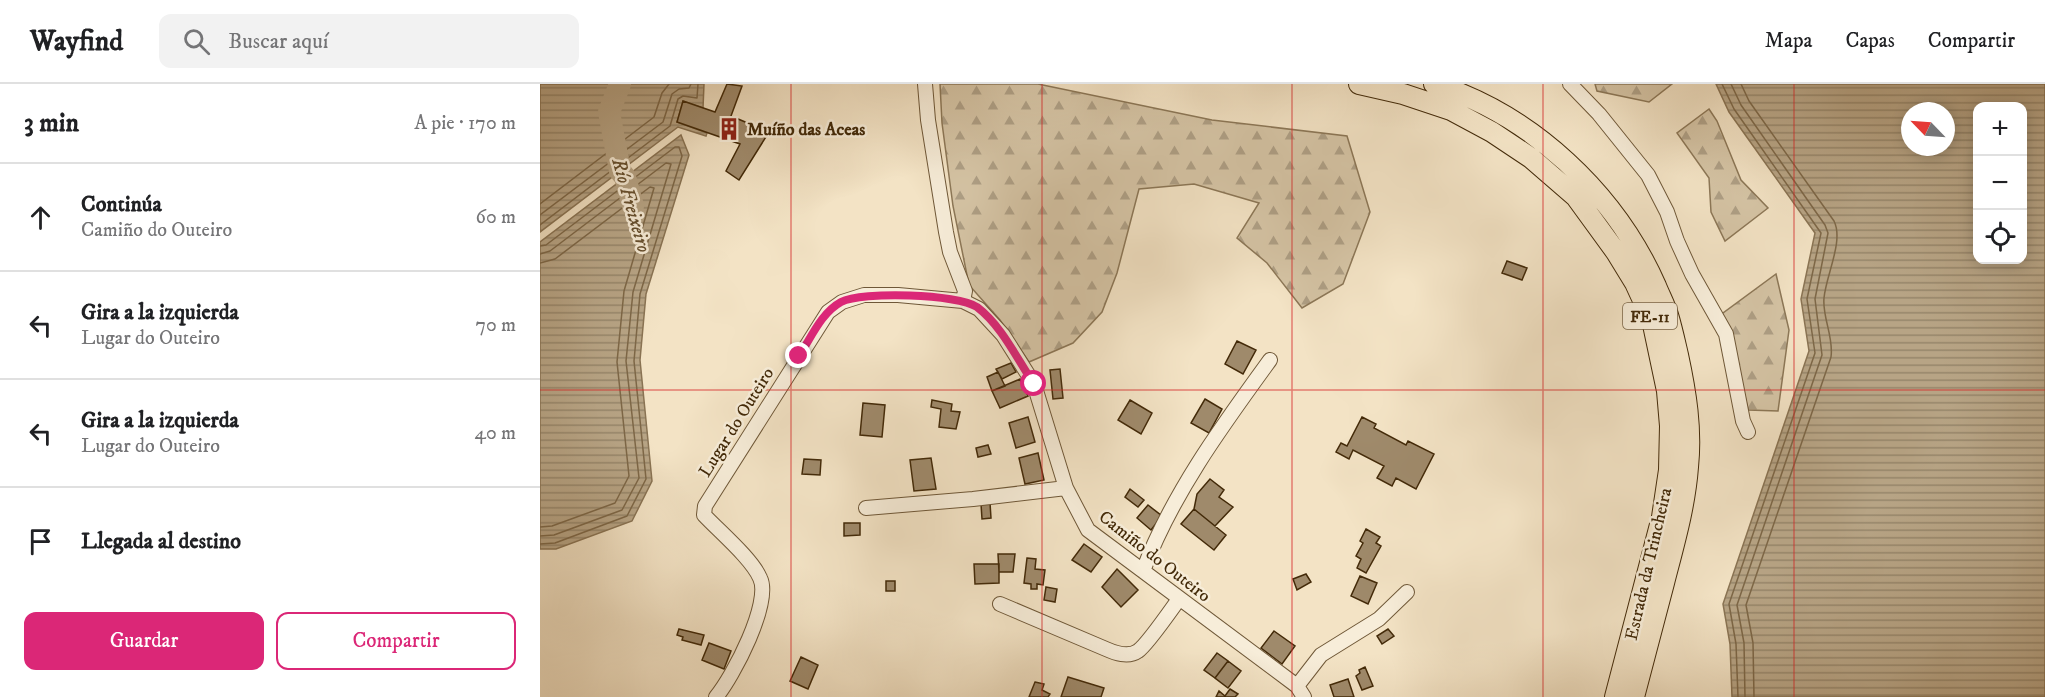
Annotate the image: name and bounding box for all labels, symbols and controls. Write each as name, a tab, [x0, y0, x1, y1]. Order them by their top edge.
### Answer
search box	[159, 14, 579, 68]
text: Wayfind	[30, 24, 123, 59]
icon: search	[180, 25, 213, 58]
text: Buscar aquí	[228, 28, 328, 55]
text: Mapa	[1765, 28, 1812, 54]
text: Capas	[1845, 28, 1895, 54]
text: Compartir	[1928, 28, 2015, 54]
north arrow	[1901, 102, 1955, 156]
map controls	[1973, 102, 2027, 264]
button: +	[1973, 102, 2027, 156]
text: 3 min	[24, 107, 79, 140]
text: A pie · 170 m	[414, 111, 516, 136]
building icon: Muíño das Aceas	[716, 116, 742, 142]
place label: Muíño das Aceas	[747, 119, 865, 141]
water label: Río Freixeiro	[605, 154, 656, 256]
button: −	[1973, 156, 2027, 210]
text: Continúa	[81, 191, 162, 218]
icon: ahead	[24, 201, 57, 234]
text: 60 m	[476, 205, 516, 230]
button: locate	[1973, 210, 2027, 264]
text: Camiño do Outeiro	[81, 218, 232, 243]
text: Gira a la izquierda	[81, 299, 239, 326]
road number: FE-11	[1623, 303, 1677, 329]
icon: left	[24, 309, 57, 342]
text: 70 m	[475, 313, 516, 338]
text: Lugar do Outeiro	[81, 326, 220, 351]
route end	[785, 342, 811, 368]
street label: Lugar do Outeiro	[694, 363, 779, 481]
route start	[1020, 370, 1046, 396]
text: Gira a la izquierda	[81, 407, 239, 434]
icon: left	[24, 417, 57, 450]
text: 40 m	[474, 421, 516, 446]
text: Lugar do Outeiro	[81, 434, 220, 459]
street label: Estrada da Trincheira	[1621, 485, 1677, 643]
street label: Camiño do Outeiro	[1094, 506, 1215, 607]
icon: arrive	[24, 525, 57, 558]
text: Llegada al destino	[81, 528, 241, 555]
button: Guardar	[24, 612, 264, 670]
button: Compartir	[276, 612, 516, 670]

